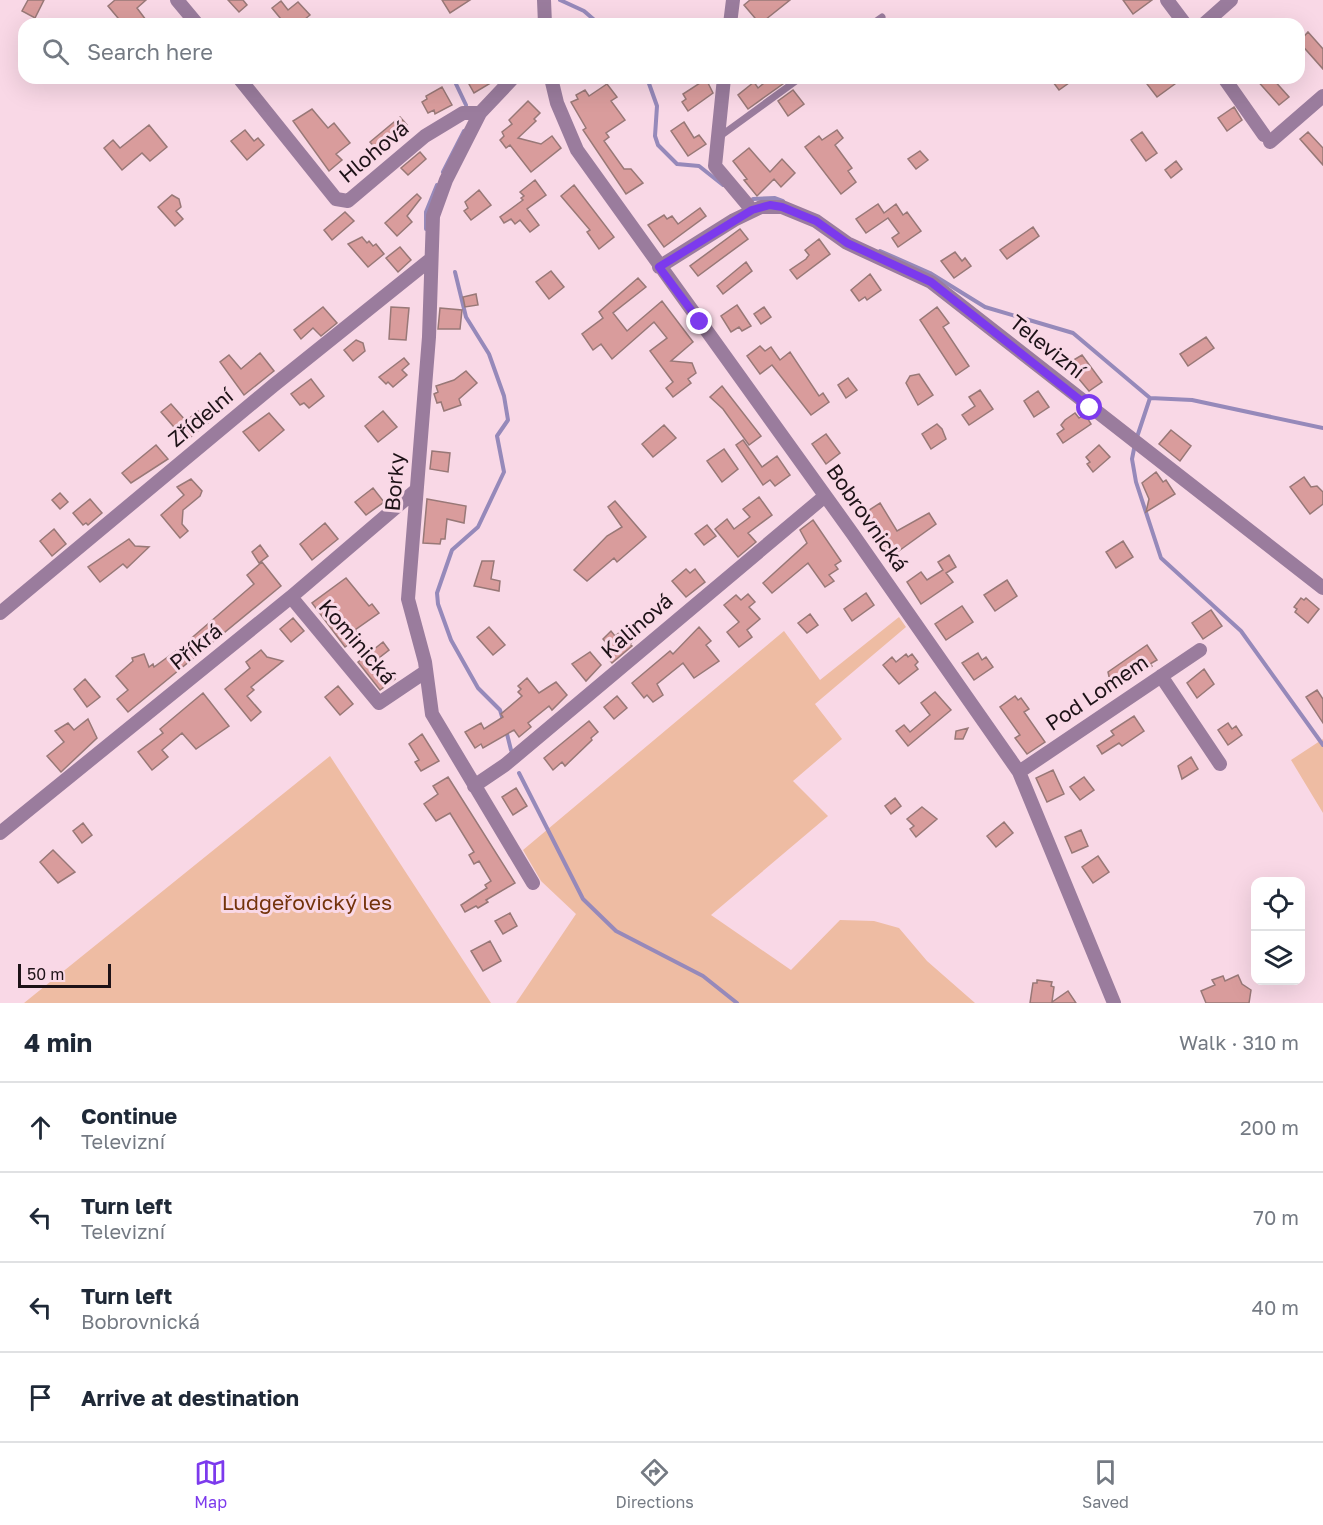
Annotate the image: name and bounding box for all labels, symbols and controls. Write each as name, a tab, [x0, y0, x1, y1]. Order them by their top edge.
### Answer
search box	[18, 18, 1305, 84]
icon: search	[39, 35, 72, 68]
text: Search here	[87, 38, 213, 65]
street label: Hlohová	[333, 115, 414, 188]
route end	[686, 308, 712, 334]
street label: Televizní	[1005, 309, 1091, 384]
street label: Zřídelní	[163, 382, 239, 452]
route start	[1076, 394, 1102, 420]
street label: Borky	[378, 451, 410, 512]
street label: Bobrovnická	[821, 459, 914, 576]
street label: Kalinová	[595, 587, 678, 663]
street label: Kominická	[314, 593, 402, 689]
street label: Příkrá	[164, 617, 227, 675]
street label: Pod Lomem	[1040, 648, 1153, 736]
map controls	[1251, 877, 1305, 985]
button: locate	[1251, 877, 1305, 931]
park label: Ludgeřovický les	[222, 889, 392, 915]
button: layers	[1251, 931, 1305, 985]
scale bar	[18, 961, 111, 988]
text: 50 m	[27, 964, 64, 984]
text: 4 min	[24, 1027, 92, 1058]
text: Walk · 310 m	[1179, 1030, 1299, 1054]
text: Continue	[81, 1102, 177, 1129]
icon: ahead	[24, 1111, 57, 1144]
text: 200 m	[1240, 1115, 1299, 1139]
text: Televizní	[81, 1129, 165, 1153]
text: Turn left	[81, 1192, 172, 1219]
icon: left	[24, 1201, 57, 1234]
text: 70 m	[1253, 1205, 1299, 1229]
text: Televizní	[81, 1219, 165, 1243]
text: Turn left	[81, 1282, 172, 1309]
icon: left	[24, 1291, 57, 1324]
text: 40 m	[1252, 1295, 1299, 1319]
text: Bobrovnická	[81, 1309, 200, 1333]
icon: arrive	[24, 1381, 57, 1414]
text: Arrive at destination	[81, 1384, 299, 1411]
tab: Map	[194, 1456, 227, 1512]
tab: Directions	[616, 1456, 694, 1512]
tab: Saved	[1082, 1456, 1129, 1512]

